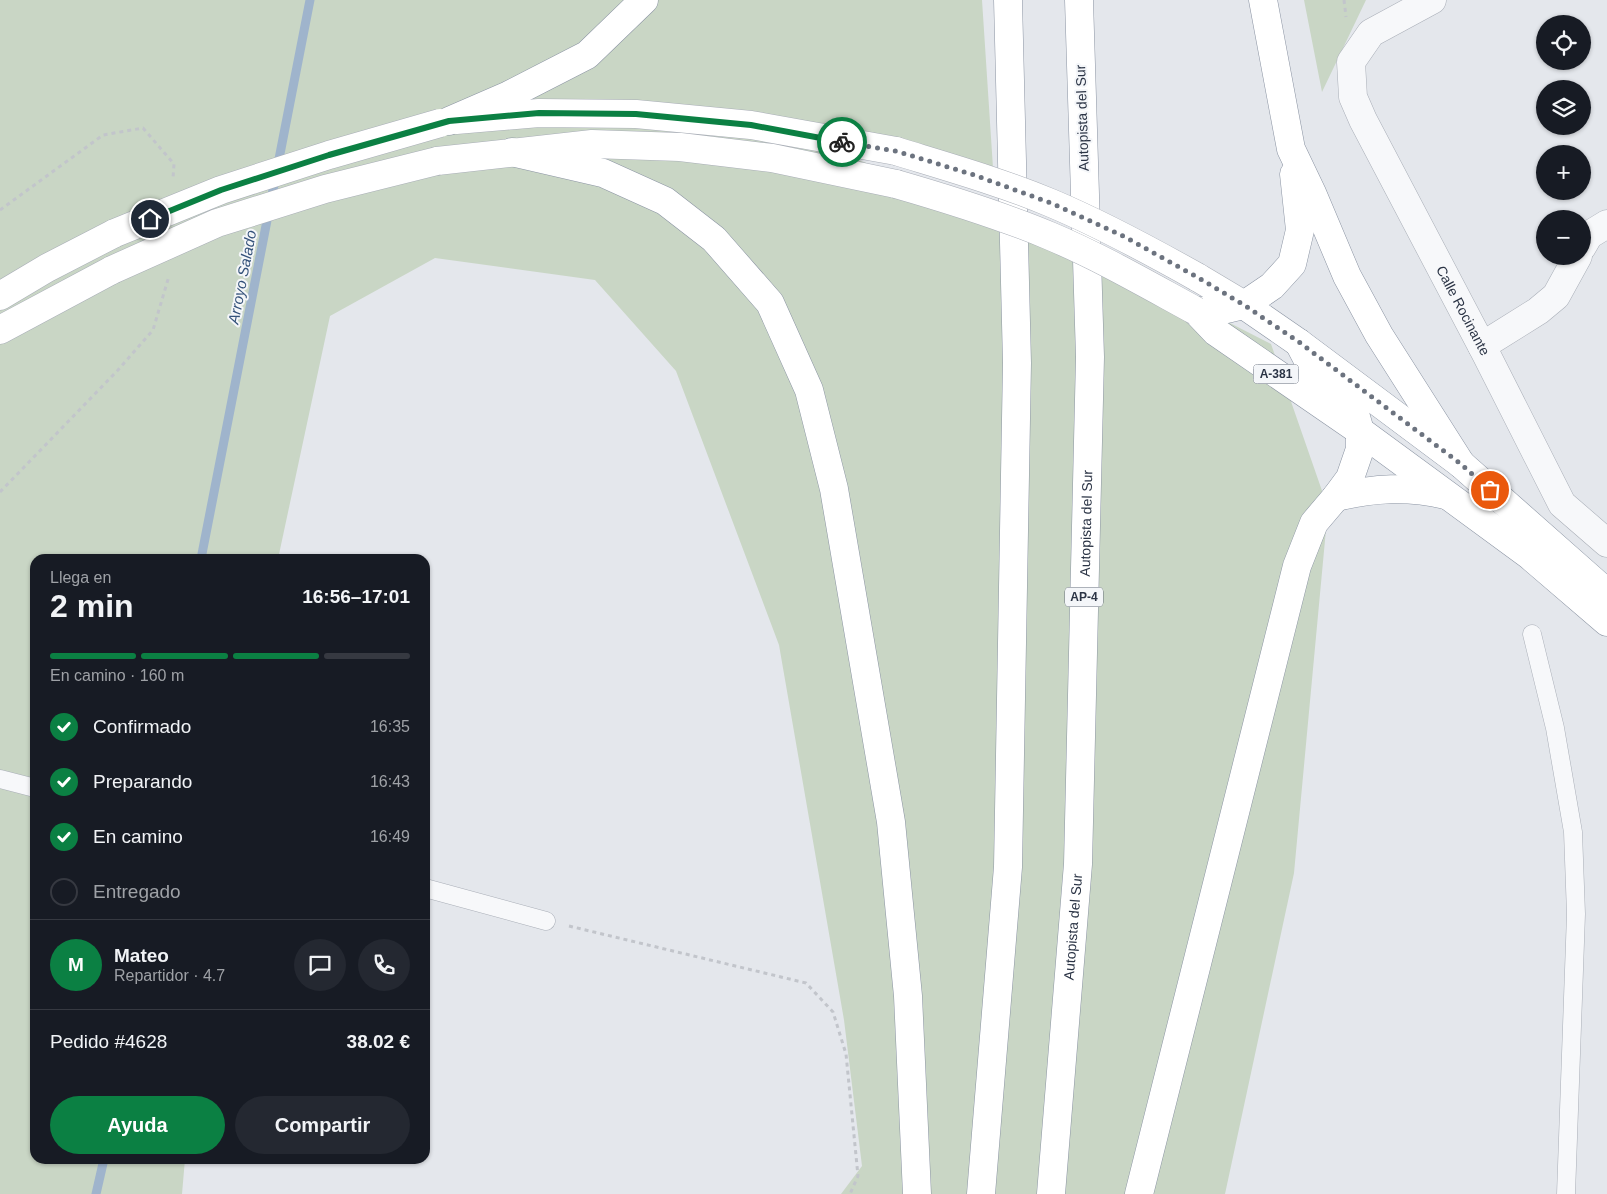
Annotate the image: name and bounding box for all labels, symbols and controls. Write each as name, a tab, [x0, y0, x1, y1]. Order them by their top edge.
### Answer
map controls	[1536, 15, 1591, 265]
button: locate	[1536, 15, 1591, 70]
street label: Autopista del Sur	[1072, 64, 1092, 172]
button: layers	[1536, 80, 1591, 135]
courier	[817, 117, 867, 167]
icon: bike	[828, 128, 856, 156]
button: +	[1536, 145, 1591, 200]
pin	[129, 198, 171, 240]
icon: home	[136, 205, 164, 233]
button: −	[1536, 210, 1591, 265]
water label: Arroyo Salado	[224, 229, 259, 326]
street label: Calle Rocinante	[1433, 263, 1493, 358]
road number: A-381	[1254, 364, 1298, 384]
street label: Autopista del Sur	[1077, 469, 1095, 577]
pin	[1469, 469, 1511, 511]
icon: bag	[1476, 476, 1504, 504]
text: Llega en	[50, 569, 111, 586]
text: 16:56–17:01	[302, 586, 410, 607]
text: 2 min	[50, 588, 134, 624]
road number: AP-4	[1065, 588, 1103, 606]
text: En camino · 160 m	[50, 667, 184, 684]
icon: check	[50, 713, 78, 741]
text: Confirmado	[93, 716, 191, 737]
text: 16:35	[370, 718, 410, 735]
icon: check	[50, 768, 78, 796]
text: Preparando	[93, 771, 192, 792]
text: 16:43	[370, 773, 410, 790]
icon: check	[50, 823, 78, 851]
text: En camino	[93, 826, 183, 847]
text: 16:49	[370, 828, 410, 845]
street label: Autopista del Sur	[1061, 873, 1085, 981]
text: Entregado	[93, 881, 181, 902]
button: chat	[294, 939, 346, 991]
button: phone	[358, 939, 410, 991]
text: Mateo	[114, 945, 169, 966]
text: M	[68, 954, 84, 975]
text: Repartidor · 4.7	[114, 967, 225, 984]
text: Pedido #4628	[50, 1031, 167, 1052]
text: 38.02 €	[347, 1031, 410, 1052]
button: Ayuda	[50, 1096, 225, 1154]
button: Compartir	[235, 1096, 410, 1154]

